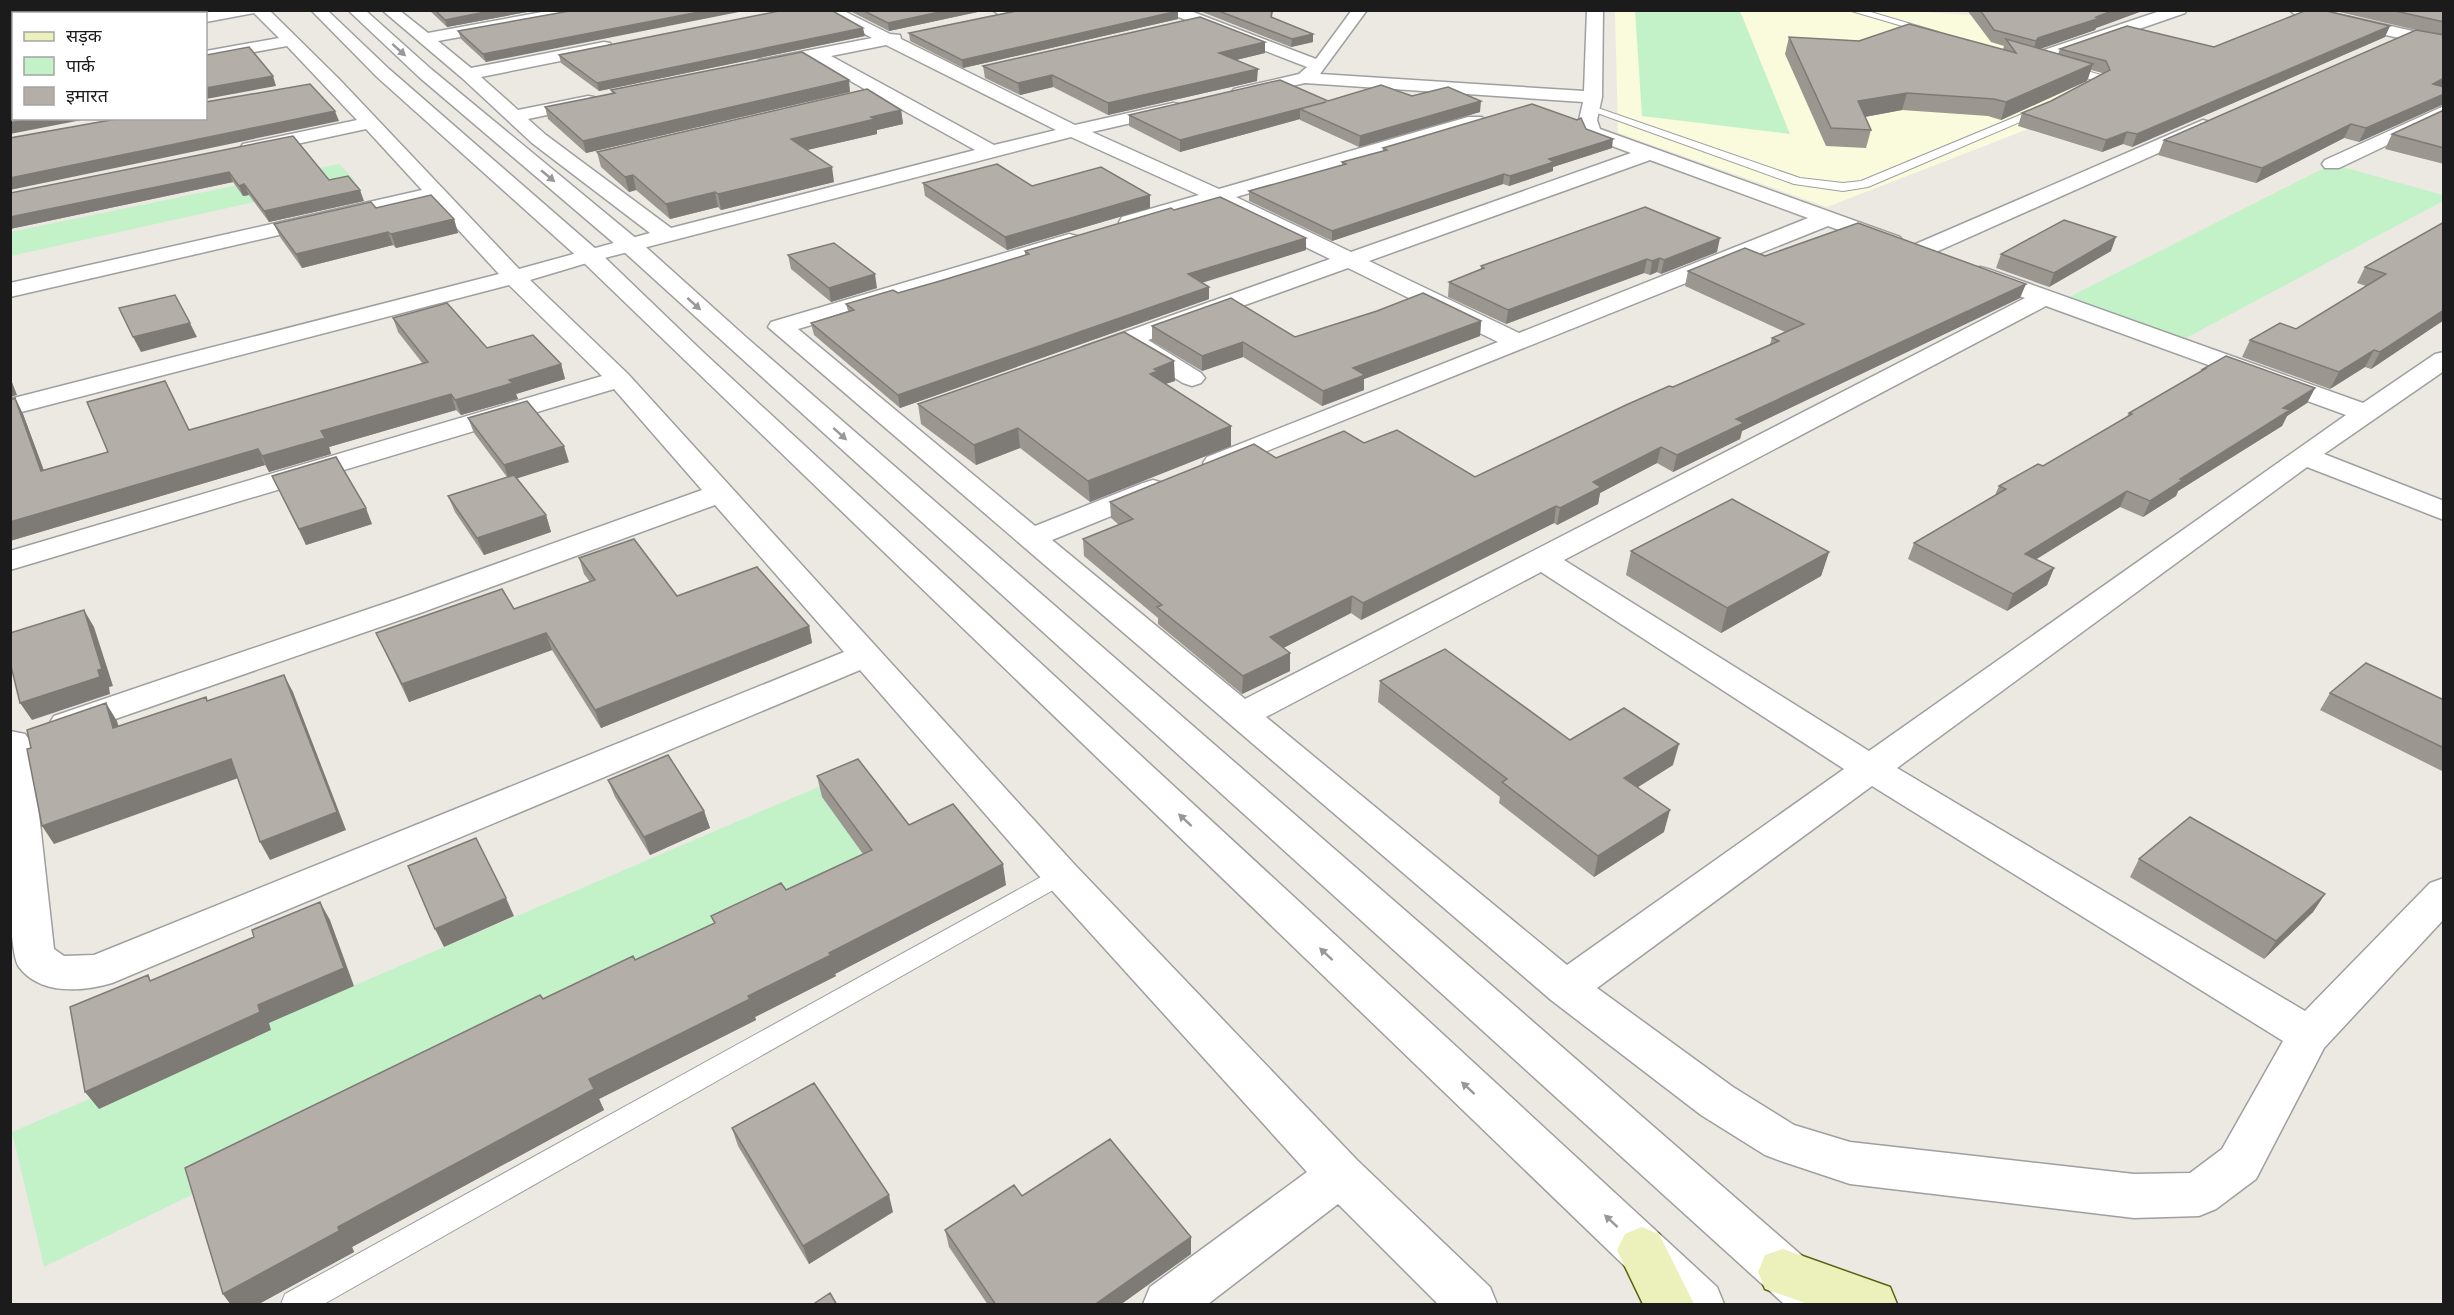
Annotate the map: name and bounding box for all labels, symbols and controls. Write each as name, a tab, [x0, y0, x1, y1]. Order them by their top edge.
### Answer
legend	[12, 12, 207, 120]
text: सड़क	[66, 25, 103, 46]
one-way arrow	[391, 43, 406, 56]
text: पार्क	[66, 55, 96, 75]
text: इमारत	[66, 85, 109, 105]
one-way arrow	[540, 169, 555, 181]
one-way arrow	[687, 297, 702, 311]
one-way arrow	[832, 427, 847, 441]
one-way arrow	[1177, 813, 1192, 827]
one-way arrow	[1319, 947, 1334, 961]
one-way arrow	[1461, 1081, 1476, 1095]
one-way arrow	[1603, 1214, 1618, 1228]

